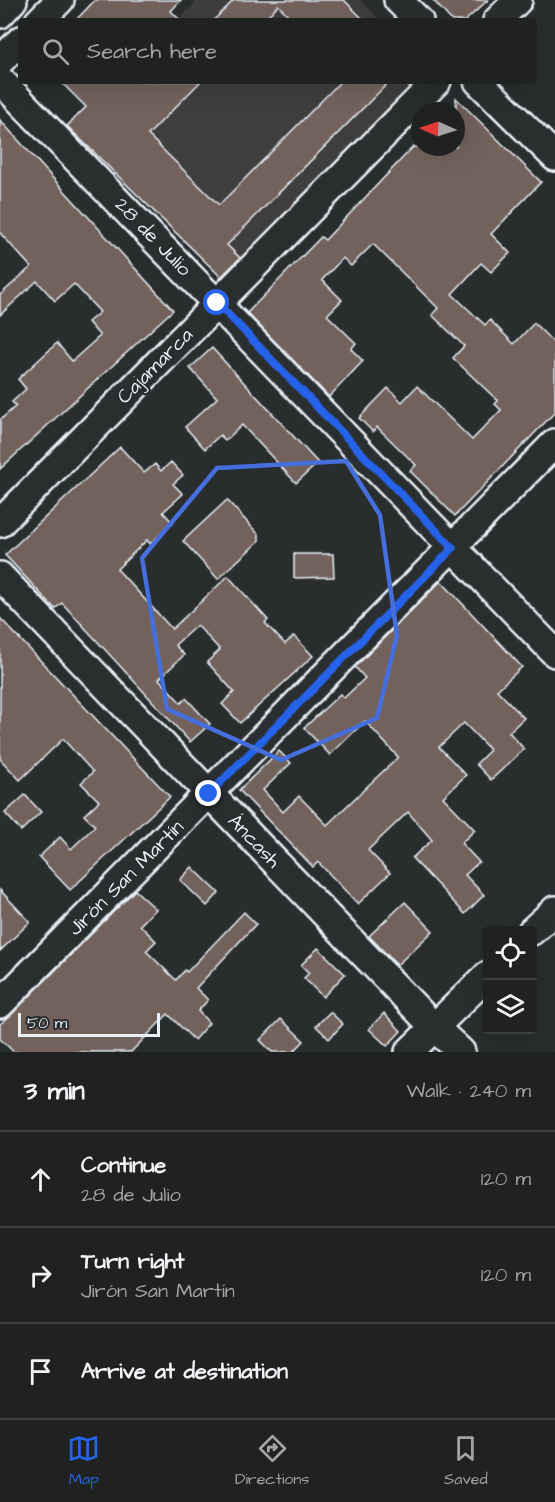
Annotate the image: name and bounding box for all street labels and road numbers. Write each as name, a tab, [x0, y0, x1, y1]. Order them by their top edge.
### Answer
street label: 28 de Julio	[108, 191, 198, 283]
street label: Cajamarca	[111, 322, 199, 410]
street label: Áncash	[221, 808, 287, 874]
street label: Jirón San Martín	[62, 814, 190, 942]

